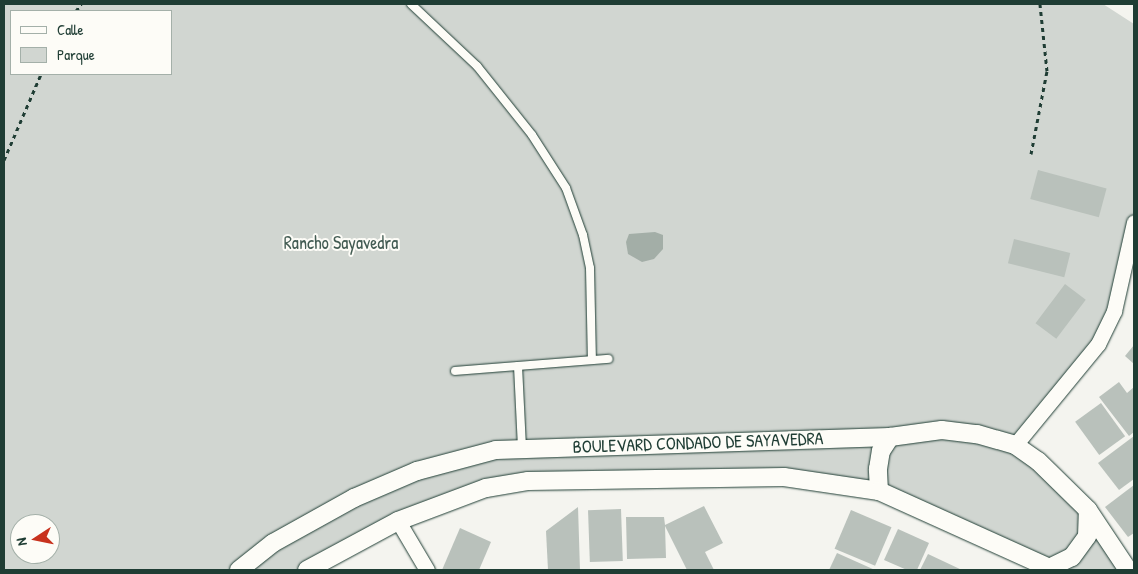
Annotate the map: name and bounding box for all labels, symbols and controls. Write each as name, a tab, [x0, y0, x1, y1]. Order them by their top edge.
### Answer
legend	[10, 10, 172, 75]
text: Calle	[57, 19, 84, 40]
text: Parque	[57, 44, 95, 65]
park label: Rancho Sayavedra	[284, 232, 398, 254]
street label: BOULEVARD CONDADO DE SAYAVEDRA	[572, 428, 824, 458]
north arrow	[10, 514, 60, 564]
text: N	[11, 536, 31, 547]

